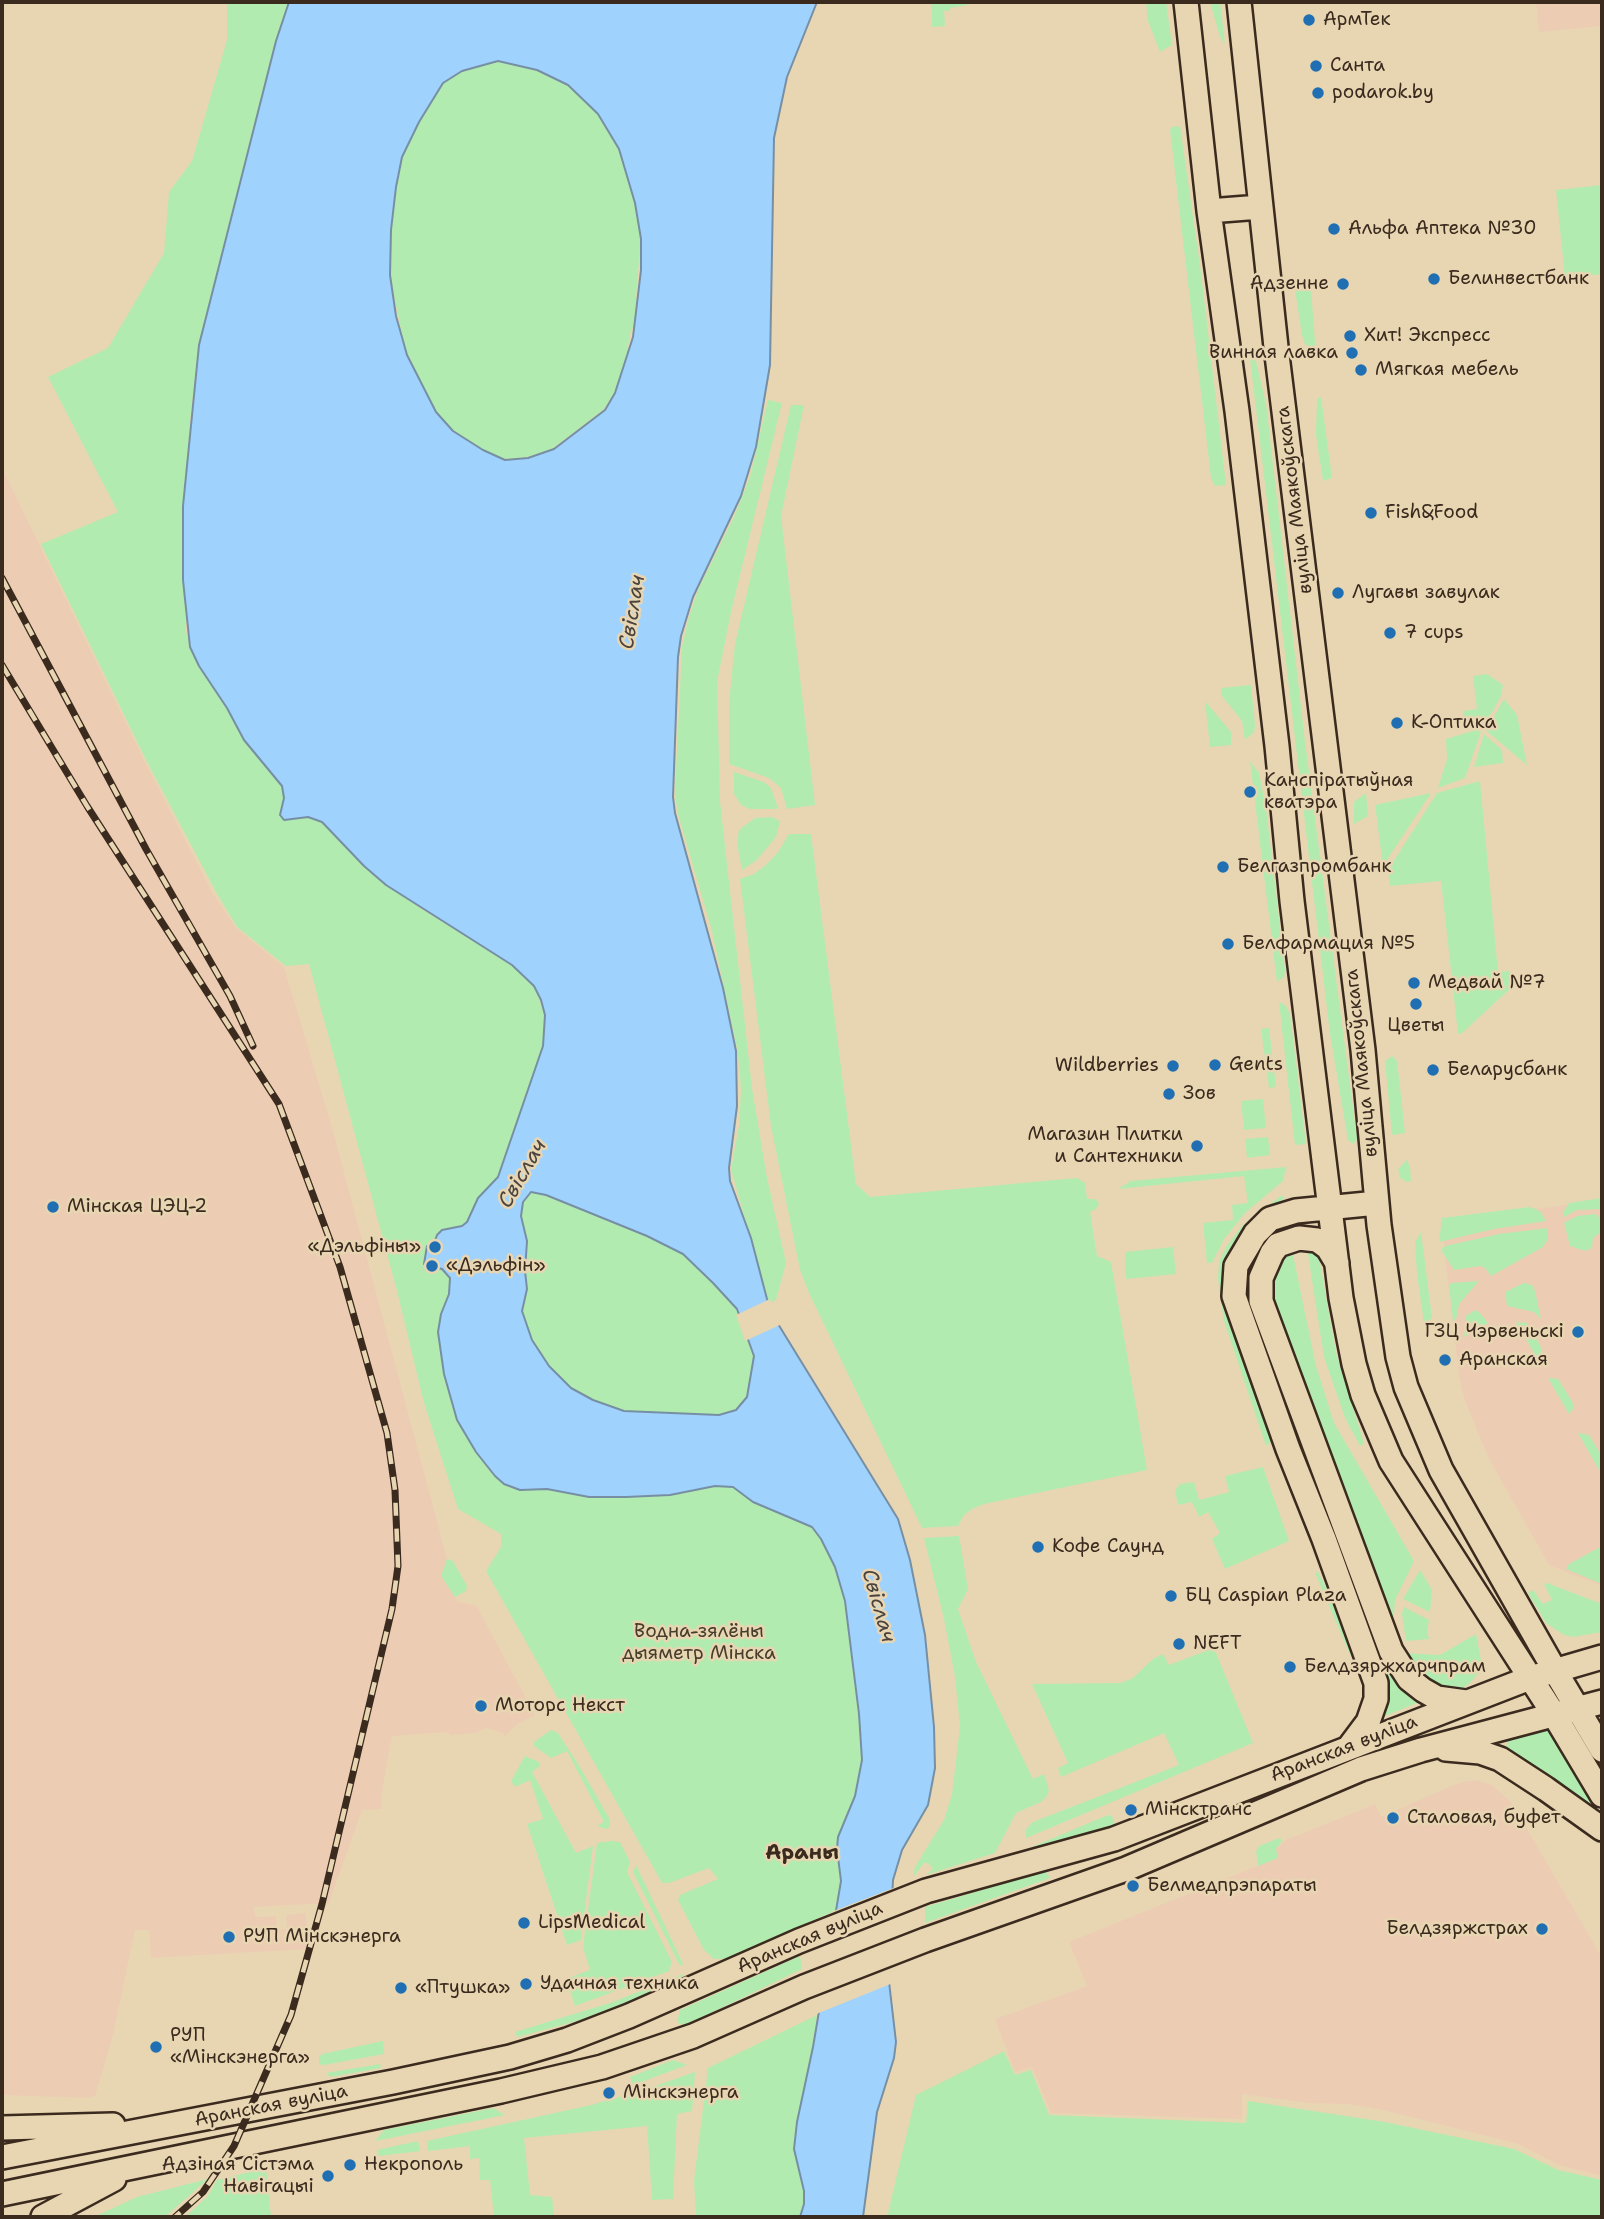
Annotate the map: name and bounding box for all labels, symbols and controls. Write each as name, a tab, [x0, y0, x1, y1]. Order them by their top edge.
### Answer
place label: АрмТек	[1323, 9, 1391, 31]
marker: АрмТек	[1301, 12, 1317, 28]
place label: Санта	[1330, 55, 1385, 77]
marker: Санта	[1308, 58, 1324, 74]
place label: podarok.by	[1332, 82, 1434, 104]
marker: podarok.by	[1310, 85, 1326, 101]
place label: Альфа Аптека №30	[1348, 218, 1536, 240]
marker: Альфа Аптека №30	[1326, 221, 1342, 237]
place label: Белинвестбанк	[1448, 268, 1589, 290]
marker: Белинвестбанк	[1426, 271, 1442, 287]
place label: Адзенне	[1250, 273, 1329, 295]
marker: Адзенне	[1335, 276, 1351, 292]
place label: Хит! Экспресс	[1364, 325, 1491, 347]
marker: Хит! Экспресс	[1342, 328, 1358, 344]
place label: Винная лавка	[1209, 342, 1338, 364]
marker: Винная лавка	[1344, 345, 1360, 361]
place label: Мягкая мебель	[1375, 359, 1519, 381]
marker: Мягкая мебель	[1353, 362, 1369, 378]
street label: вуліца Маякоўскага	[1272, 405, 1318, 595]
place label: Fish&Food	[1385, 502, 1478, 524]
marker: Fish&Food	[1363, 505, 1379, 521]
water label: Свіслач	[615, 573, 651, 651]
place label: Лугавы завулак	[1352, 582, 1500, 604]
marker: Лугавы завулак	[1330, 585, 1346, 601]
place label: 7 cups	[1404, 622, 1464, 644]
marker: 7 cups	[1382, 625, 1398, 641]
place label: К-Оптика	[1411, 712, 1496, 734]
marker: К-Оптика	[1389, 715, 1405, 731]
place label: Канспіратыўная кватэра	[1264, 770, 1414, 814]
marker: Канспіратыўная кватэра	[1242, 784, 1258, 800]
place label: Белгазпромбанк	[1237, 856, 1391, 878]
marker: Белгазпромбанк	[1215, 859, 1231, 875]
place label: Белфармация №5	[1242, 933, 1415, 955]
marker: Белфармация №5	[1220, 936, 1236, 952]
street label: вуліца Маякоўскага	[1341, 968, 1383, 1158]
place label: Медвай №7	[1428, 972, 1546, 994]
marker: Медвай №7	[1406, 975, 1422, 991]
marker: Цветы	[1408, 996, 1424, 1012]
place label: Цветы	[1387, 1015, 1445, 1037]
place label: Gents	[1229, 1054, 1283, 1076]
place label: Wildberries	[1055, 1055, 1159, 1077]
marker: Gents	[1207, 1057, 1223, 1073]
marker: Wildberries	[1165, 1058, 1181, 1074]
place label: Беларусбанк	[1447, 1059, 1567, 1081]
marker: Беларусбанк	[1425, 1062, 1441, 1078]
place label: Зов	[1183, 1083, 1216, 1105]
marker: Зов	[1161, 1086, 1177, 1102]
place label: Магазин Плитки и Сантехники	[1027, 1124, 1183, 1168]
water label: Свіслач	[493, 1135, 553, 1213]
marker: Магазин Плитки и Сантехники	[1189, 1138, 1205, 1154]
place label: Мінская ЦЭЦ-2	[67, 1196, 207, 1218]
marker: Мінская ЦЭЦ-2	[45, 1199, 61, 1215]
place label: «Дэльфіны»	[308, 1236, 421, 1258]
marker: «Дэльфіны»	[427, 1239, 443, 1255]
place label: «Дэльфін»	[446, 1255, 546, 1277]
marker: «Дэльфін»	[424, 1258, 440, 1274]
place label: ГЗЦ Чэрвеньскі	[1424, 1321, 1564, 1343]
marker: ГЗЦ Чэрвеньскі	[1570, 1324, 1586, 1340]
place label: Аранская	[1459, 1349, 1548, 1371]
marker: Аранская	[1437, 1352, 1453, 1368]
place label: Кофе Саунд	[1052, 1536, 1164, 1558]
marker: Кофе Саунд	[1030, 1539, 1046, 1555]
water label: Свіслач	[856, 1566, 900, 1646]
place label: БЦ Caspian Plaza	[1185, 1585, 1347, 1607]
marker: БЦ Caspian Plaza	[1163, 1588, 1179, 1604]
park label: Водна-зялёны дыяметр Мінска	[622, 1621, 776, 1665]
place label: NEFT	[1193, 1633, 1242, 1655]
marker: NEFT	[1171, 1636, 1187, 1652]
place label: Белдзяржхарчпрам	[1304, 1656, 1486, 1678]
marker: Белдзяржхарчпрам	[1282, 1659, 1298, 1675]
place label: Моторс Некст	[495, 1695, 625, 1717]
marker: Моторс Некст	[473, 1698, 489, 1714]
street label: Аранская вуліца	[1267, 1710, 1421, 1788]
place label: Мінсктранс	[1145, 1799, 1252, 1821]
marker: Мінсктранс	[1123, 1802, 1139, 1818]
place label: Сталовая, буфет	[1407, 1807, 1561, 1829]
marker: Сталовая, буфет	[1385, 1810, 1401, 1826]
district label: Араны	[765, 1841, 839, 1867]
place label: Белмедпрэпараты	[1147, 1875, 1317, 1897]
marker: Белмедпрэпараты	[1125, 1878, 1141, 1894]
street label: Аранская вуліца	[734, 1897, 886, 1979]
place label: LipsMedical	[538, 1912, 645, 1934]
marker: LipsMedical	[516, 1915, 532, 1931]
place label: Белдзяржстрах	[1386, 1918, 1528, 1940]
marker: Белдзяржстрах	[1534, 1921, 1550, 1937]
place label: РУП Мінскэнерга	[243, 1926, 401, 1948]
marker: РУП Мінскэнерга	[221, 1929, 237, 1945]
place label: Удачная техника	[540, 1973, 699, 1995]
marker: Удачная техника	[518, 1976, 534, 1992]
place label: «Птушка»	[415, 1977, 510, 1999]
marker: «Птушка»	[393, 1980, 409, 1996]
place label: РУП «Мінскэнерга»	[170, 2025, 310, 2069]
marker: РУП «Мінскэнерга»	[148, 2039, 164, 2055]
street label: Аранская вуліца	[193, 2080, 349, 2132]
place label: Мінскэнерга	[623, 2082, 739, 2104]
marker: Мінскэнерга	[601, 2085, 617, 2101]
place label: Адзіная Сістэма Навігацыі	[162, 2154, 314, 2198]
place label: Некрополь	[364, 2154, 463, 2176]
marker: Некрополь	[342, 2157, 358, 2173]
marker: Адзіная Сістэма Навігацыі	[320, 2168, 336, 2184]

